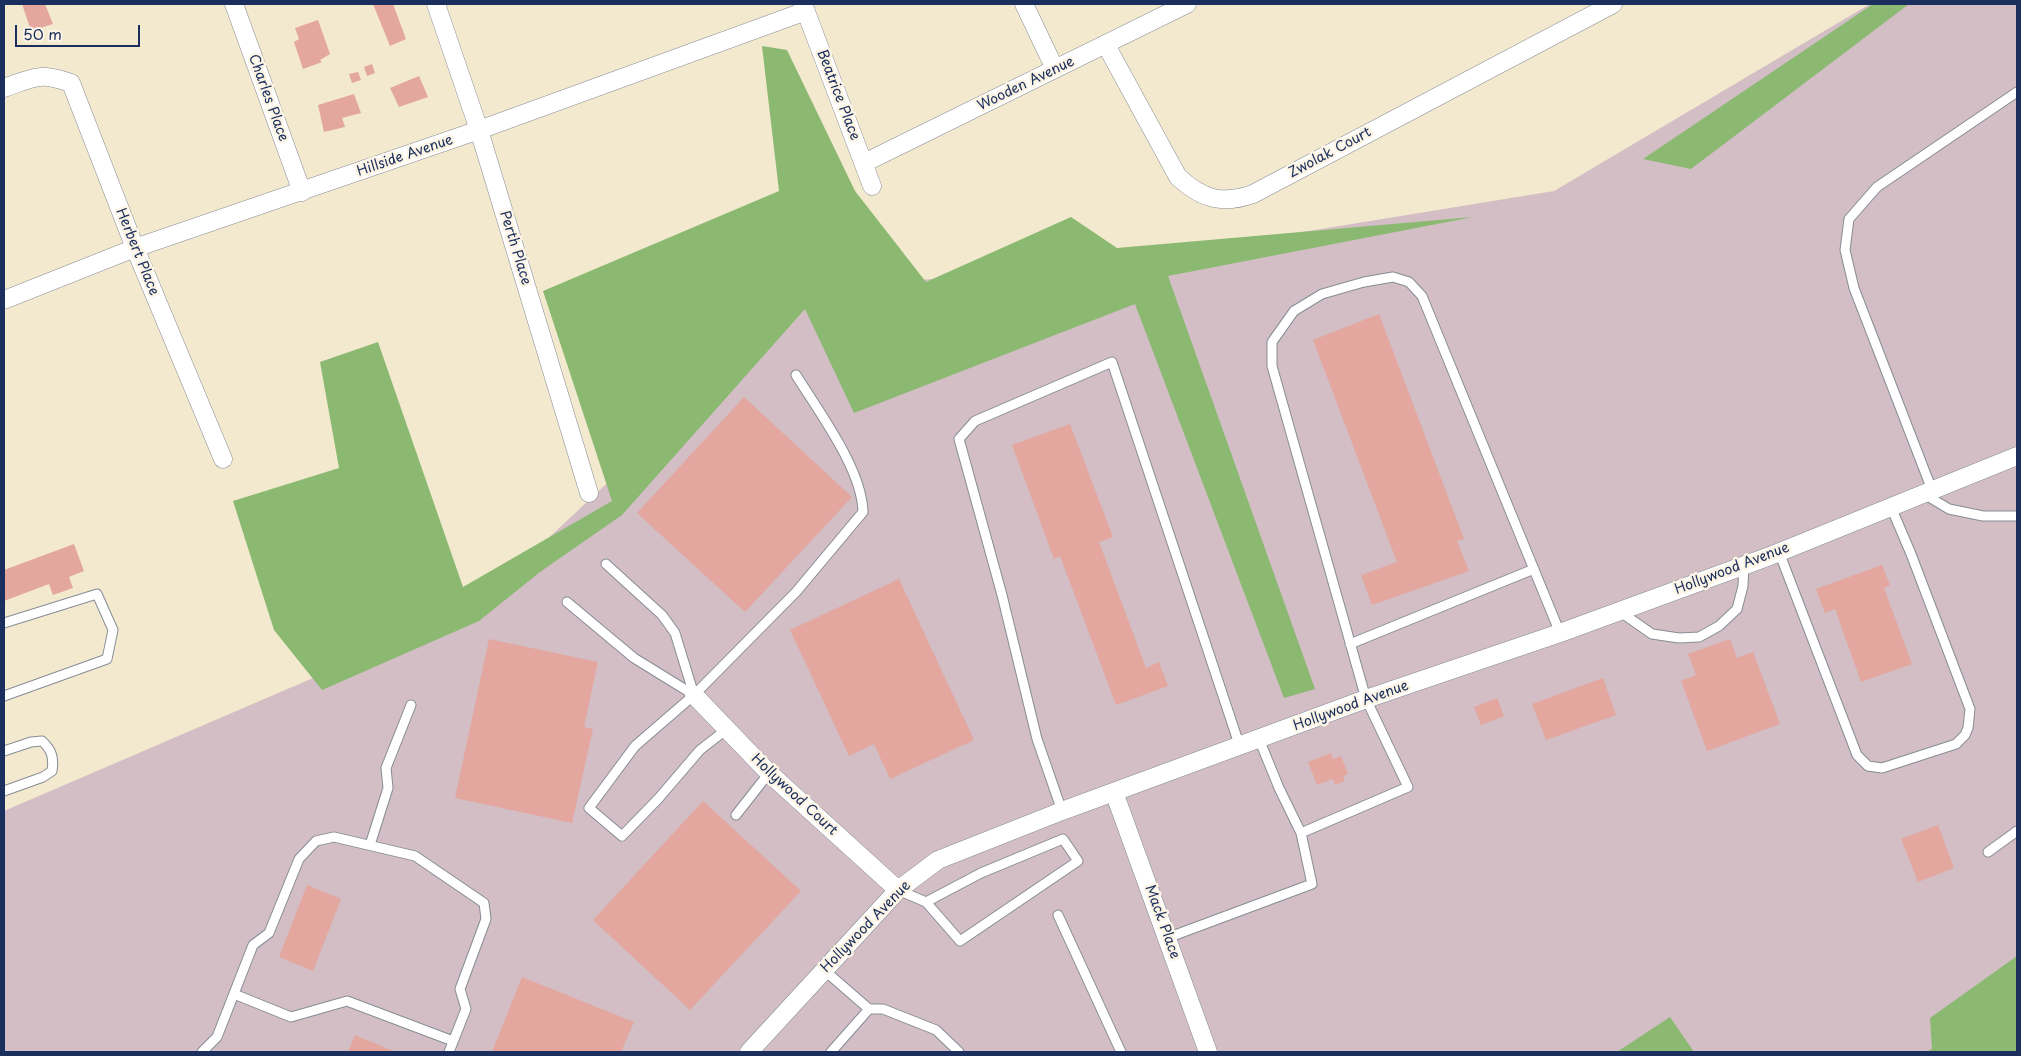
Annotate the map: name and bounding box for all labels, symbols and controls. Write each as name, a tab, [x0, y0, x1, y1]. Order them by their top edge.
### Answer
scale bar	[18, 15, 142, 47]
text: 50 m	[23, 22, 62, 45]
street label: Beatrice Place	[813, 47, 863, 143]
street label: Charles Place	[244, 52, 292, 144]
street label: Wooden Avenue	[975, 53, 1077, 115]
street label: Zwolak Court	[1286, 124, 1374, 182]
street label: Hillside Avenue	[355, 132, 455, 180]
street label: Herbert Place	[112, 206, 162, 298]
street label: Perth Place	[496, 209, 534, 287]
street label: Hollywood Avenue	[1672, 539, 1792, 599]
street label: Hollywood Avenue	[1291, 677, 1411, 735]
street label: Hollywood Court	[747, 751, 841, 839]
street label: Hollywood Avenue	[818, 877, 914, 977]
street label: Mack Place	[1141, 883, 1183, 961]

